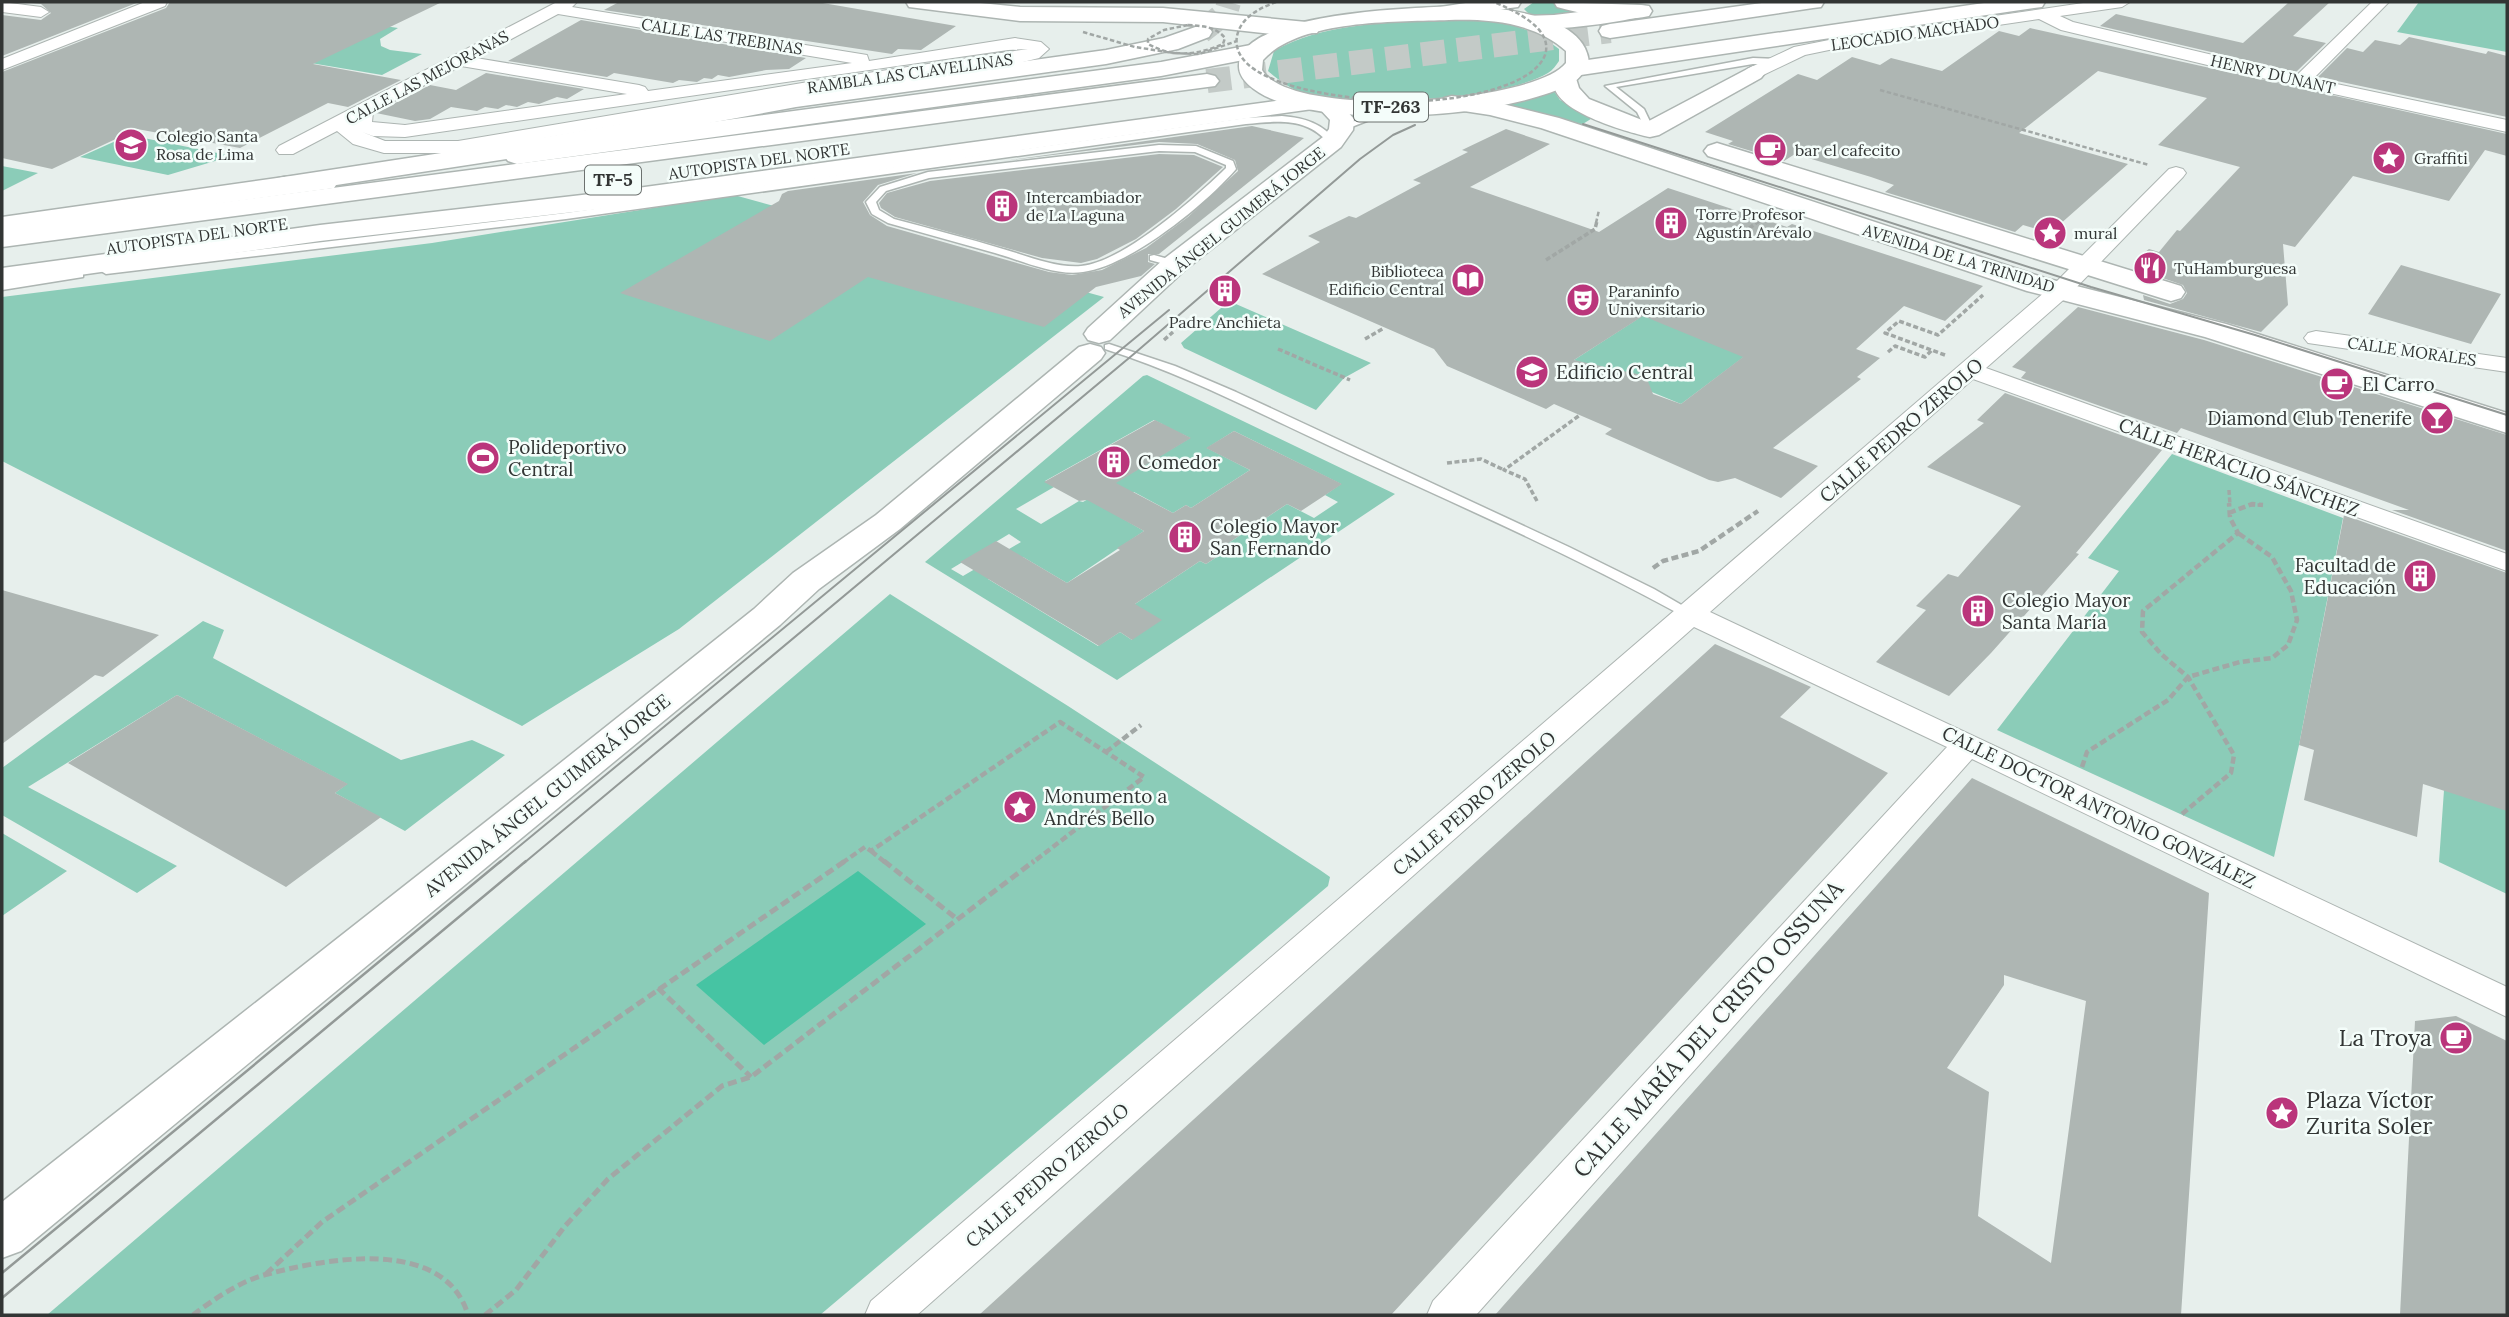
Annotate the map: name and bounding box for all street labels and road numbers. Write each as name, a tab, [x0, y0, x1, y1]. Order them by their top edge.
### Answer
street label: LEOCADIO MACHADO	[1830, 11, 2000, 55]
street label: CALLE LAS TREBINAS	[640, 13, 804, 59]
street label: CALLE LAS MEJORANAS	[342, 26, 512, 128]
street label: RAMBLA LAS CLAVELLINAS	[806, 49, 1014, 97]
street label: HENRY DUNANT	[2209, 50, 2337, 98]
road number: TF-263	[1354, 92, 1428, 122]
street label: AUTOPISTA DEL NORTE	[666, 138, 851, 184]
street label: AVENIDA ÁNGEL GUIMERÁ JORGE	[1113, 142, 1329, 322]
road number: TF-5	[585, 166, 641, 195]
street label: AUTOPISTA DEL NORTE	[104, 213, 289, 259]
street label: AVENIDA DE LA TRINIDAD	[1860, 219, 2057, 297]
street label: CALLE MORALES	[2346, 332, 2478, 370]
street label: CALLE PEDRO ZEROLO	[1814, 352, 1988, 508]
street label: CALLE HERACLIO SÁNCHEZ	[2115, 412, 2363, 522]
street label: AVENIDA ÁNGEL GUIMERÁ JORGE	[418, 688, 675, 902]
street label: CALLE DOCTOR ANTONIO GONZÁLEZ	[1938, 720, 2260, 894]
street label: CALLE PEDRO ZEROLO	[1387, 725, 1561, 881]
street label: CALLE MARÍA DEL CRISTO OSSUNA	[1566, 874, 1849, 1183]
street label: CALLE PEDRO ZEROLO	[960, 1097, 1134, 1253]

